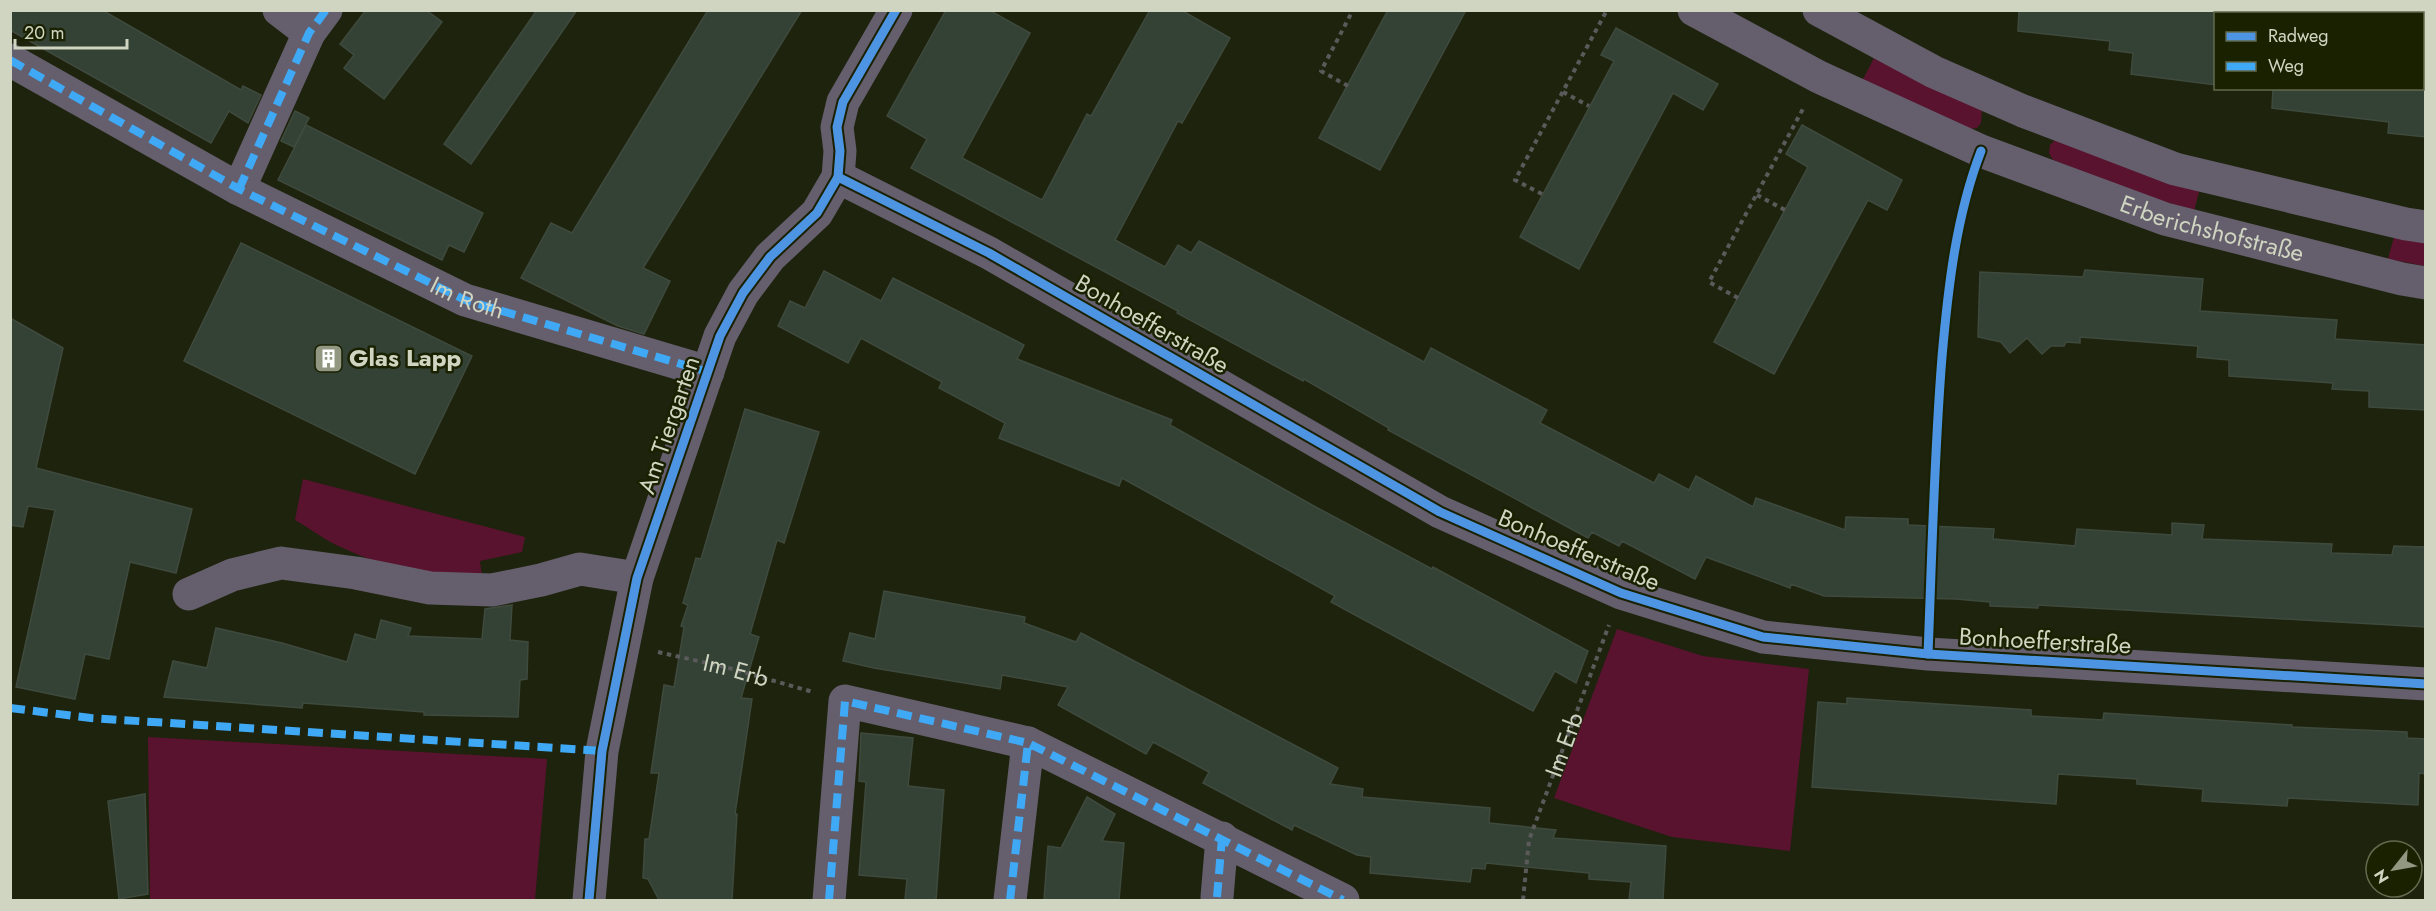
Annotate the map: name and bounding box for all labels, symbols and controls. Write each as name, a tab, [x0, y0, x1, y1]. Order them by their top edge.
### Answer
scale bar	[15, 12, 128, 50]
legend	[2214, 12, 2424, 90]
text: 20 m	[24, 20, 64, 46]
text: Radweg	[2268, 23, 2329, 49]
text: Weg	[2268, 53, 2304, 79]
street label: Erberichshofstraße	[2115, 186, 2308, 270]
street label: Bonhoefferstraße	[1069, 265, 1236, 382]
street label: Im Roth	[424, 268, 508, 328]
place label: Glas Lapp	[349, 340, 462, 375]
building icon: Glas Lapp	[312, 342, 344, 374]
street label: Am Tiergarten	[629, 351, 708, 498]
street label: Bonhoefferstraße	[1493, 500, 1665, 599]
street label: Bonhoefferstraße	[1958, 619, 2132, 662]
street label: Im Erb	[700, 645, 773, 696]
street label: Im Erb	[1536, 707, 1592, 782]
north arrow	[2364, 839, 2424, 899]
text: N	[2368, 865, 2395, 888]

